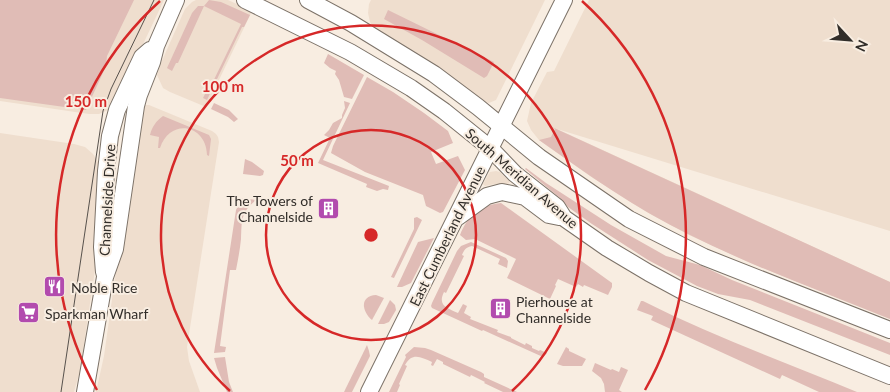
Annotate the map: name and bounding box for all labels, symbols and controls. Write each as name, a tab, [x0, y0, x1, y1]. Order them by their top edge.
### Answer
north arrow	[825, 15, 875, 65]
text: N	[852, 37, 872, 54]
text: 100 m	[202, 77, 244, 95]
text: 150 m	[65, 92, 107, 110]
street label: South Meridian Avenue	[462, 124, 582, 232]
street label: Channelside Drive	[96, 144, 118, 256]
text: 50 m	[280, 151, 314, 169]
street label: East Cumberland Avenue	[406, 163, 488, 309]
place label: The Towers of Channelside	[226, 192, 313, 225]
building icon: The Towers of Channelside	[317, 196, 341, 220]
centre of rings	[362, 226, 380, 244]
restaurant icon: Noble Rice	[43, 275, 67, 299]
place label: Noble Rice	[71, 279, 138, 296]
place label: Pierhouse at Channelside	[516, 293, 593, 326]
building icon: Pierhouse at Channelside	[488, 297, 512, 321]
supermarket icon: Sparkman Wharf	[17, 301, 41, 325]
place label: Sparkman Wharf	[45, 305, 148, 322]

